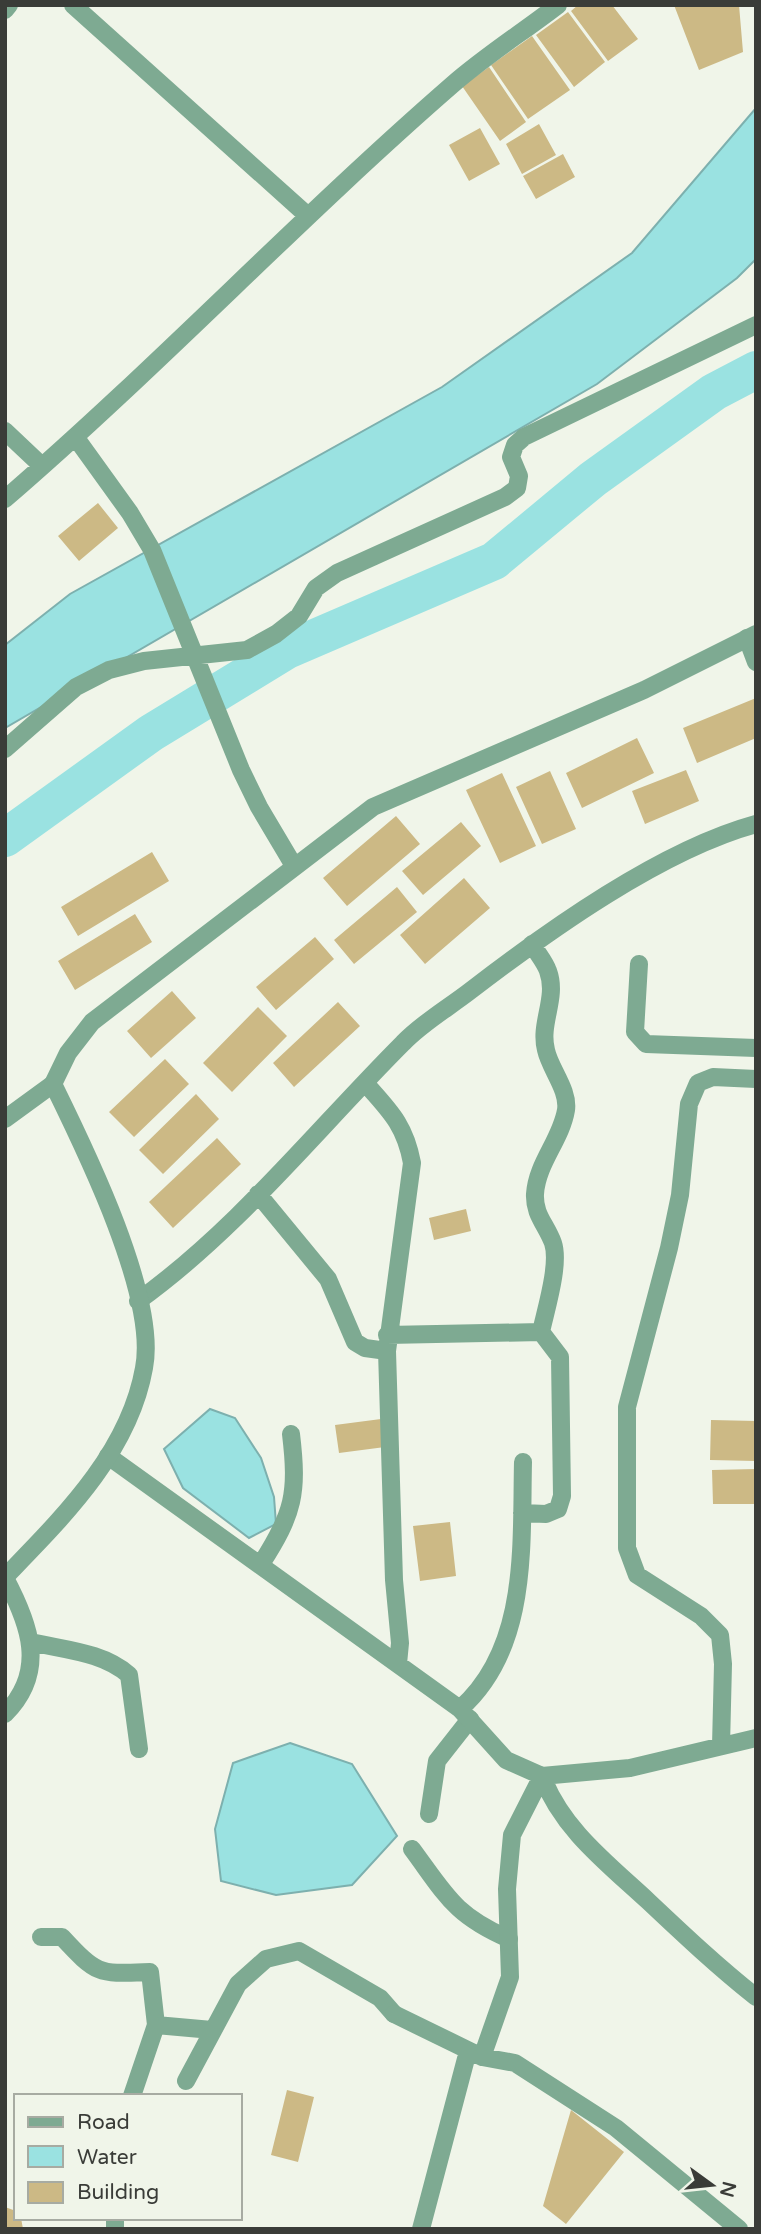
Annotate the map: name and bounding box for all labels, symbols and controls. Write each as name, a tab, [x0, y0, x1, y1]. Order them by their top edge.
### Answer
legend	[14, 2094, 242, 2220]
text: Road	[77, 2110, 130, 2135]
text: Water	[77, 2145, 137, 2170]
north arrow	[677, 2150, 747, 2220]
text: N	[715, 2179, 740, 2199]
text: Building	[77, 2180, 159, 2205]

